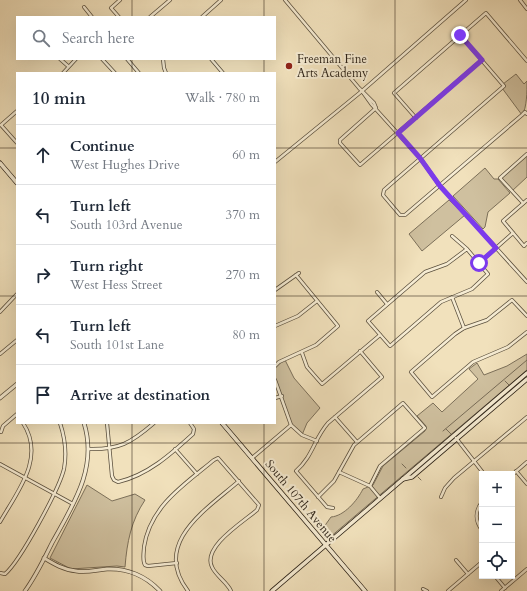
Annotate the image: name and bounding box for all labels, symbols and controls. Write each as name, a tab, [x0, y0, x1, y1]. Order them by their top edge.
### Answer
search box	[16, 16, 276, 60]
route end	[451, 26, 469, 44]
icon: search	[30, 27, 52, 49]
text: Search here	[62, 28, 135, 48]
place label: Freeman Fine Arts Academy	[297, 51, 369, 81]
marker: Freeman Fine Arts Academy	[284, 61, 294, 71]
text: 10 min	[32, 87, 86, 110]
text: Walk · 780 m	[185, 89, 260, 107]
text: Continue	[70, 136, 135, 156]
icon: ahead	[32, 144, 54, 166]
text: 60 m	[232, 146, 260, 164]
text: West Hughes Drive	[70, 156, 180, 174]
text: Turn left	[70, 196, 131, 216]
icon: left	[32, 204, 54, 226]
text: 370 m	[226, 206, 260, 224]
text: South 103rd Avenue	[70, 216, 183, 234]
route start	[470, 254, 488, 272]
text: Turn right	[70, 256, 143, 276]
icon: right	[32, 264, 54, 286]
text: 270 m	[226, 266, 260, 284]
text: West Hess Street	[70, 276, 162, 294]
text: Turn left	[70, 316, 131, 336]
icon: left	[32, 324, 54, 346]
text: 80 m	[232, 326, 260, 344]
text: South 101st Lane	[70, 336, 164, 354]
icon: arrive	[32, 384, 54, 406]
text: Arrive at destination	[70, 385, 210, 405]
street label: South 107th Avenue	[262, 456, 340, 546]
map controls	[479, 471, 515, 579]
button: +	[479, 471, 515, 507]
button: −	[479, 507, 515, 543]
button: locate	[479, 543, 515, 579]

